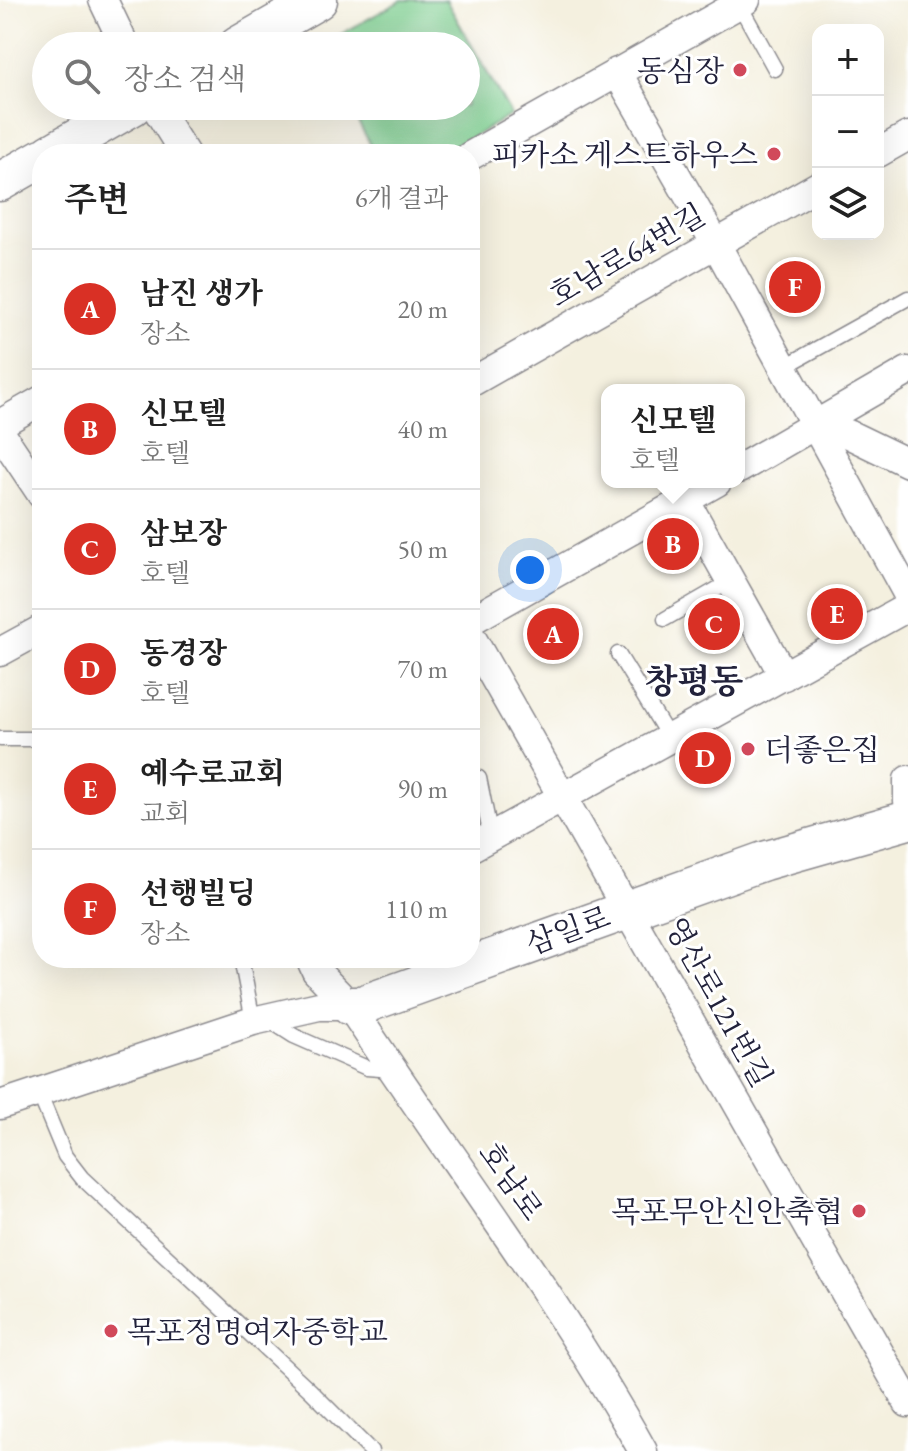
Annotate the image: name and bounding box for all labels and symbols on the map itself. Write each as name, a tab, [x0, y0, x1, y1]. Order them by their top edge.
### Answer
place label: 동심장	[637, 51, 724, 90]
marker: 동심장	[731, 61, 749, 79]
place label: 피카소 게스트하우스	[491, 135, 758, 174]
marker: 피카소 게스트하우스	[765, 145, 783, 163]
street label: 호남로64번길	[542, 195, 712, 315]
pin: F	[769, 257, 821, 317]
pin: B	[647, 514, 699, 574]
your location	[510, 550, 550, 590]
pin: E	[811, 584, 863, 644]
pin: C	[688, 594, 740, 654]
pin: A	[527, 604, 579, 664]
district label: 창평동	[645, 659, 743, 703]
pin: D	[679, 728, 731, 788]
place label: 더좋은집	[764, 730, 880, 769]
marker: 더좋은집	[739, 740, 757, 758]
street label: 삼일로	[520, 897, 616, 963]
street label: 영산로121번길	[656, 910, 782, 1094]
street label: 호남로	[470, 1134, 552, 1228]
place label: 목포무안신안축협	[611, 1192, 843, 1231]
marker: 목포무안신안축협	[850, 1202, 868, 1220]
place label: 목포정명여자중학교	[127, 1312, 388, 1351]
marker: 목포정명여자중학교	[102, 1322, 120, 1340]

